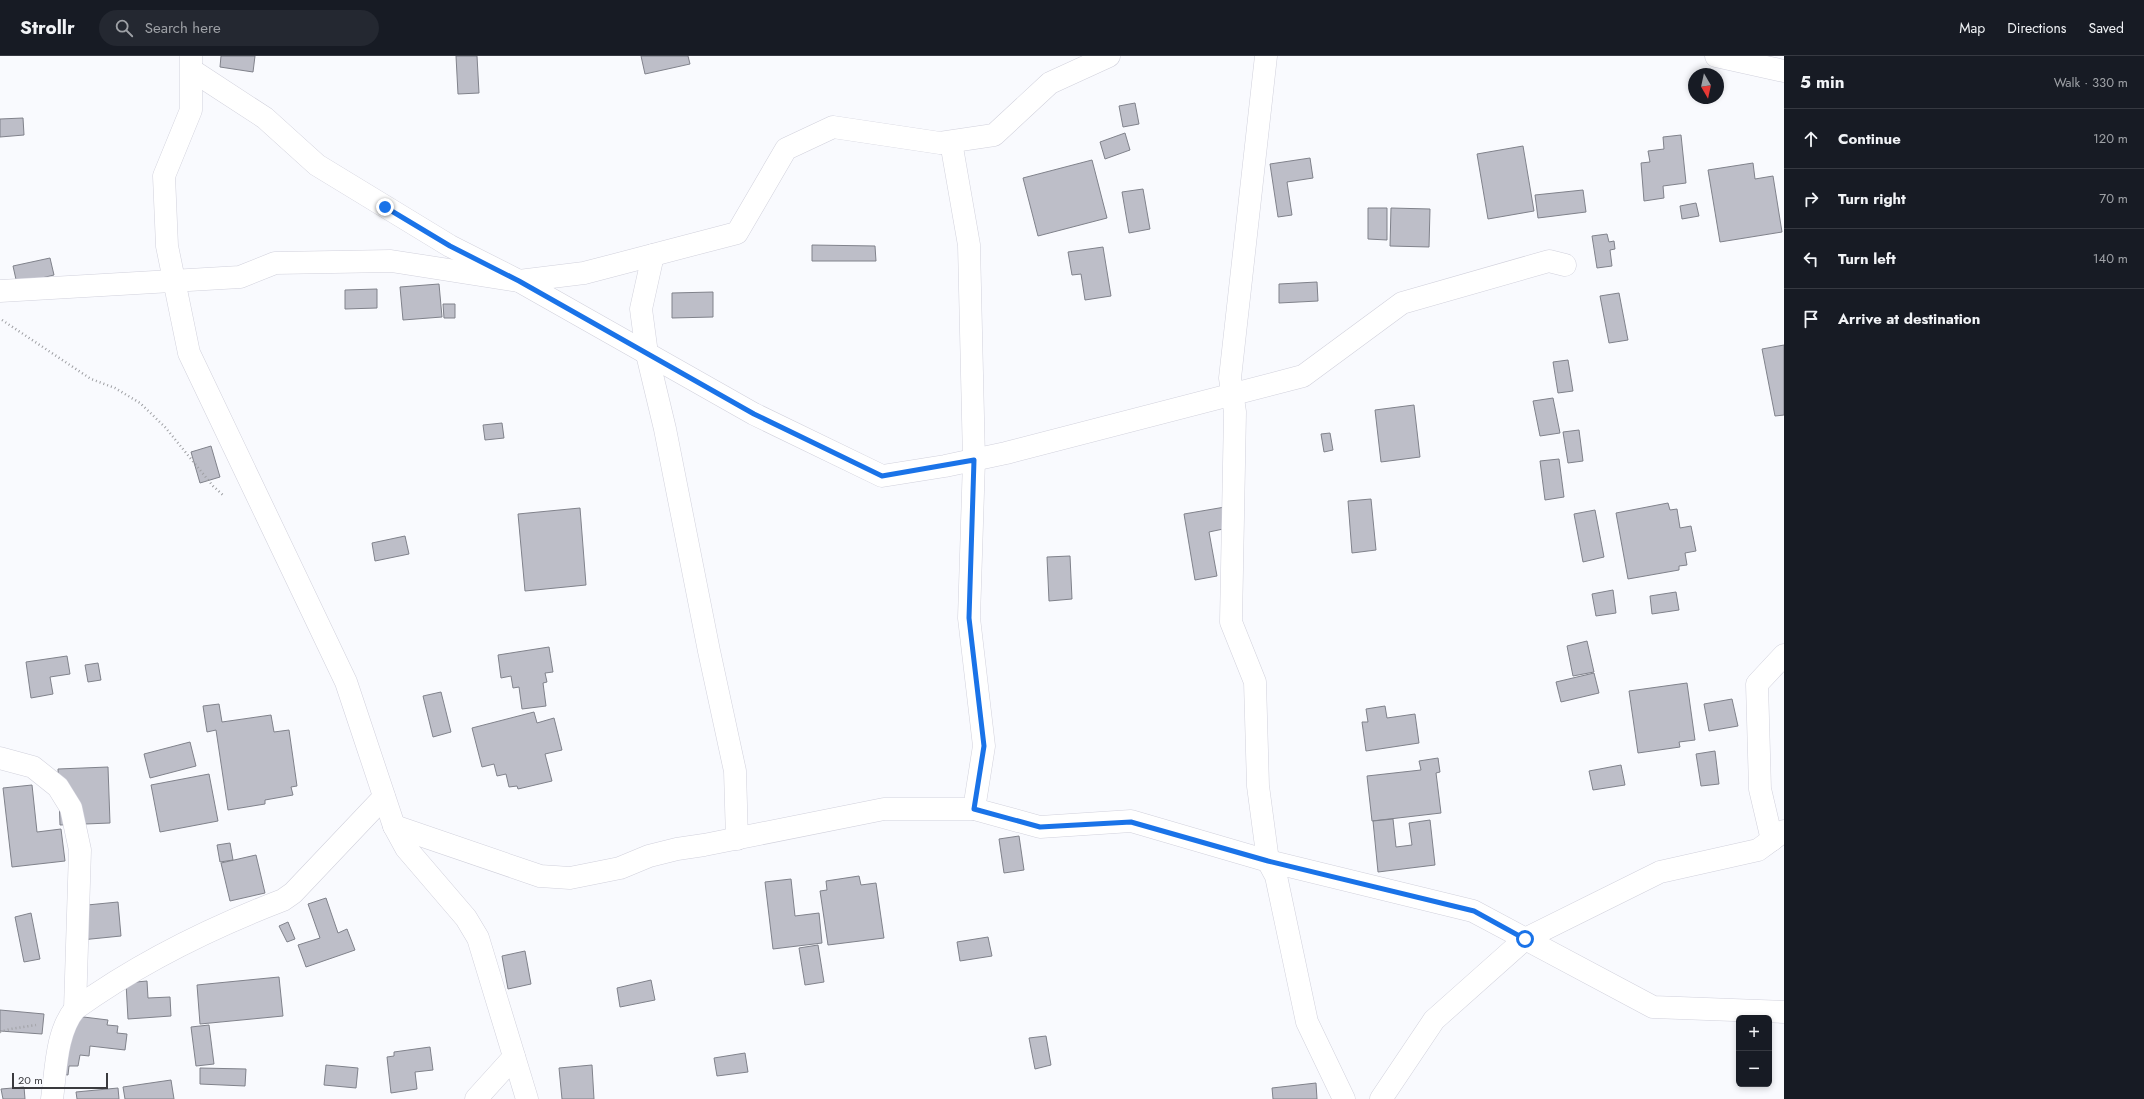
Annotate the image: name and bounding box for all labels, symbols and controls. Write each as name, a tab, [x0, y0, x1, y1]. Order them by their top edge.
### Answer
search box	[99, 10, 379, 46]
text: Strollr	[20, 14, 75, 41]
icon: search	[113, 17, 135, 39]
text: Search here	[145, 17, 221, 39]
text: Map	[1959, 18, 1985, 38]
text: Directions	[2007, 18, 2067, 38]
text: Saved	[2089, 18, 2124, 38]
north arrow	[1688, 68, 1724, 104]
text: 5 min	[1800, 70, 1844, 94]
text: Walk · 330 m	[2054, 73, 2128, 92]
icon: ahead	[1800, 128, 1822, 150]
text: Continue	[1838, 128, 1901, 150]
text: 120 m	[2093, 129, 2128, 148]
icon: right	[1800, 188, 1822, 210]
text: Turn right	[1838, 188, 1906, 210]
text: 70 m	[2099, 189, 2128, 208]
route end	[376, 198, 394, 216]
icon: left	[1800, 248, 1822, 270]
text: Turn left	[1838, 248, 1896, 270]
text: 140 m	[2093, 249, 2128, 268]
icon: arrive	[1800, 308, 1822, 330]
text: Arrive at destination	[1838, 308, 1980, 330]
route start	[1516, 930, 1534, 948]
map controls	[1736, 1015, 1772, 1087]
button: +	[1736, 1015, 1772, 1051]
button: −	[1736, 1051, 1772, 1087]
scale bar	[12, 1071, 108, 1090]
text: 20 m	[18, 1072, 43, 1088]

